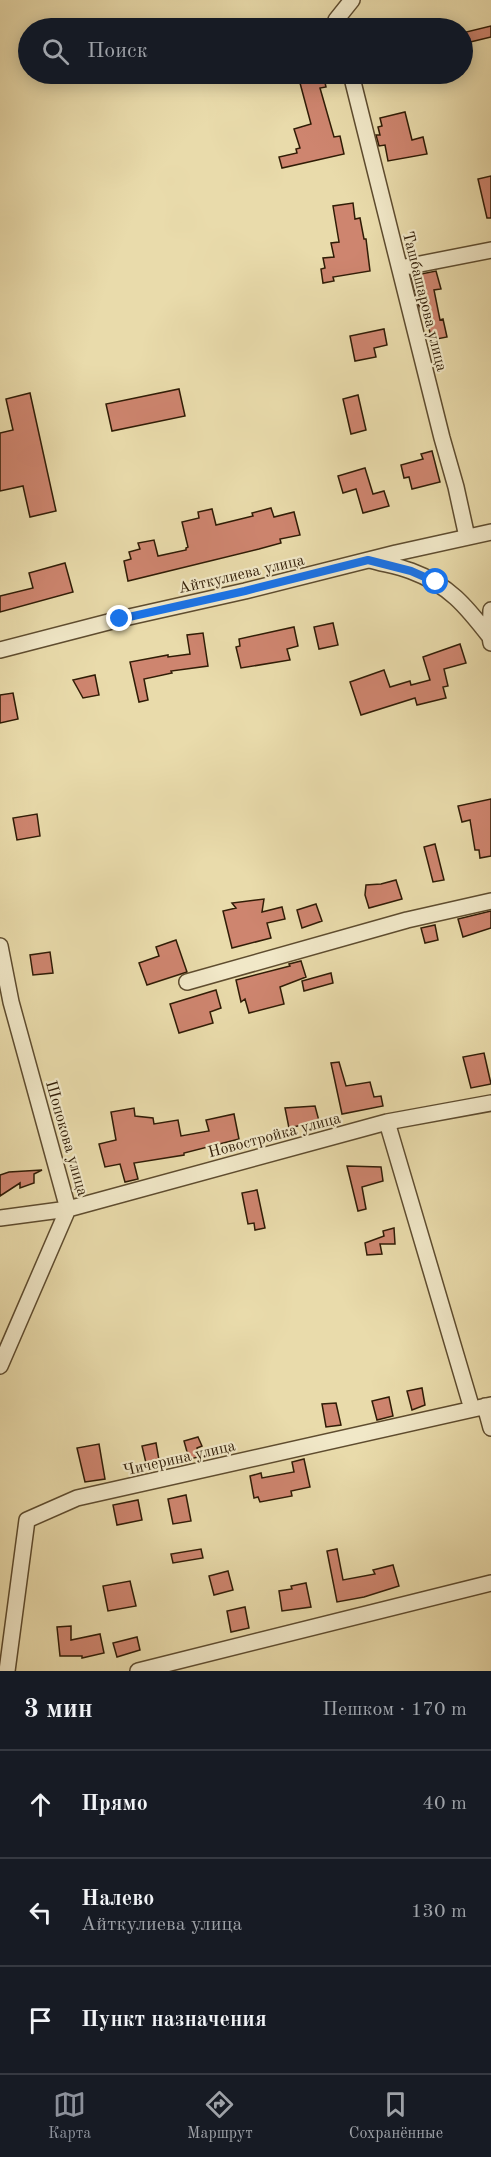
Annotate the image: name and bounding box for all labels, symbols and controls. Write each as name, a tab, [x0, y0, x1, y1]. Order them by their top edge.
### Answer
search box	[18, 18, 473, 84]
icon: search	[39, 35, 72, 68]
text: Поиск	[87, 40, 148, 62]
street label: Ташбашарова улица	[399, 230, 449, 373]
street label: Айткулиева улица	[177, 553, 306, 597]
route start	[422, 568, 448, 594]
route end	[106, 605, 132, 631]
street label: Шопокова улица	[42, 1079, 90, 1198]
street label: Новостройка улица	[206, 1110, 343, 1161]
street label: Чичерина улица	[122, 1438, 237, 1480]
text: 3 мин	[24, 1697, 93, 1723]
text: Пешком · 170 m	[322, 1700, 467, 1720]
icon: ahead	[24, 1788, 57, 1821]
text: Прямо	[81, 1793, 148, 1815]
text: 40 m	[422, 1794, 467, 1814]
text: Налево	[81, 1888, 154, 1910]
icon: left	[24, 1896, 57, 1929]
text: 130 m	[411, 1902, 467, 1922]
text: Айткулиева улица	[81, 1915, 242, 1935]
icon: arrive	[24, 2004, 57, 2037]
text: Пункт назначения	[81, 2009, 267, 2031]
tab: Карта	[48, 2088, 91, 2144]
tab: Маршрут	[187, 2088, 253, 2144]
tab: Сохранённые	[349, 2088, 443, 2144]

